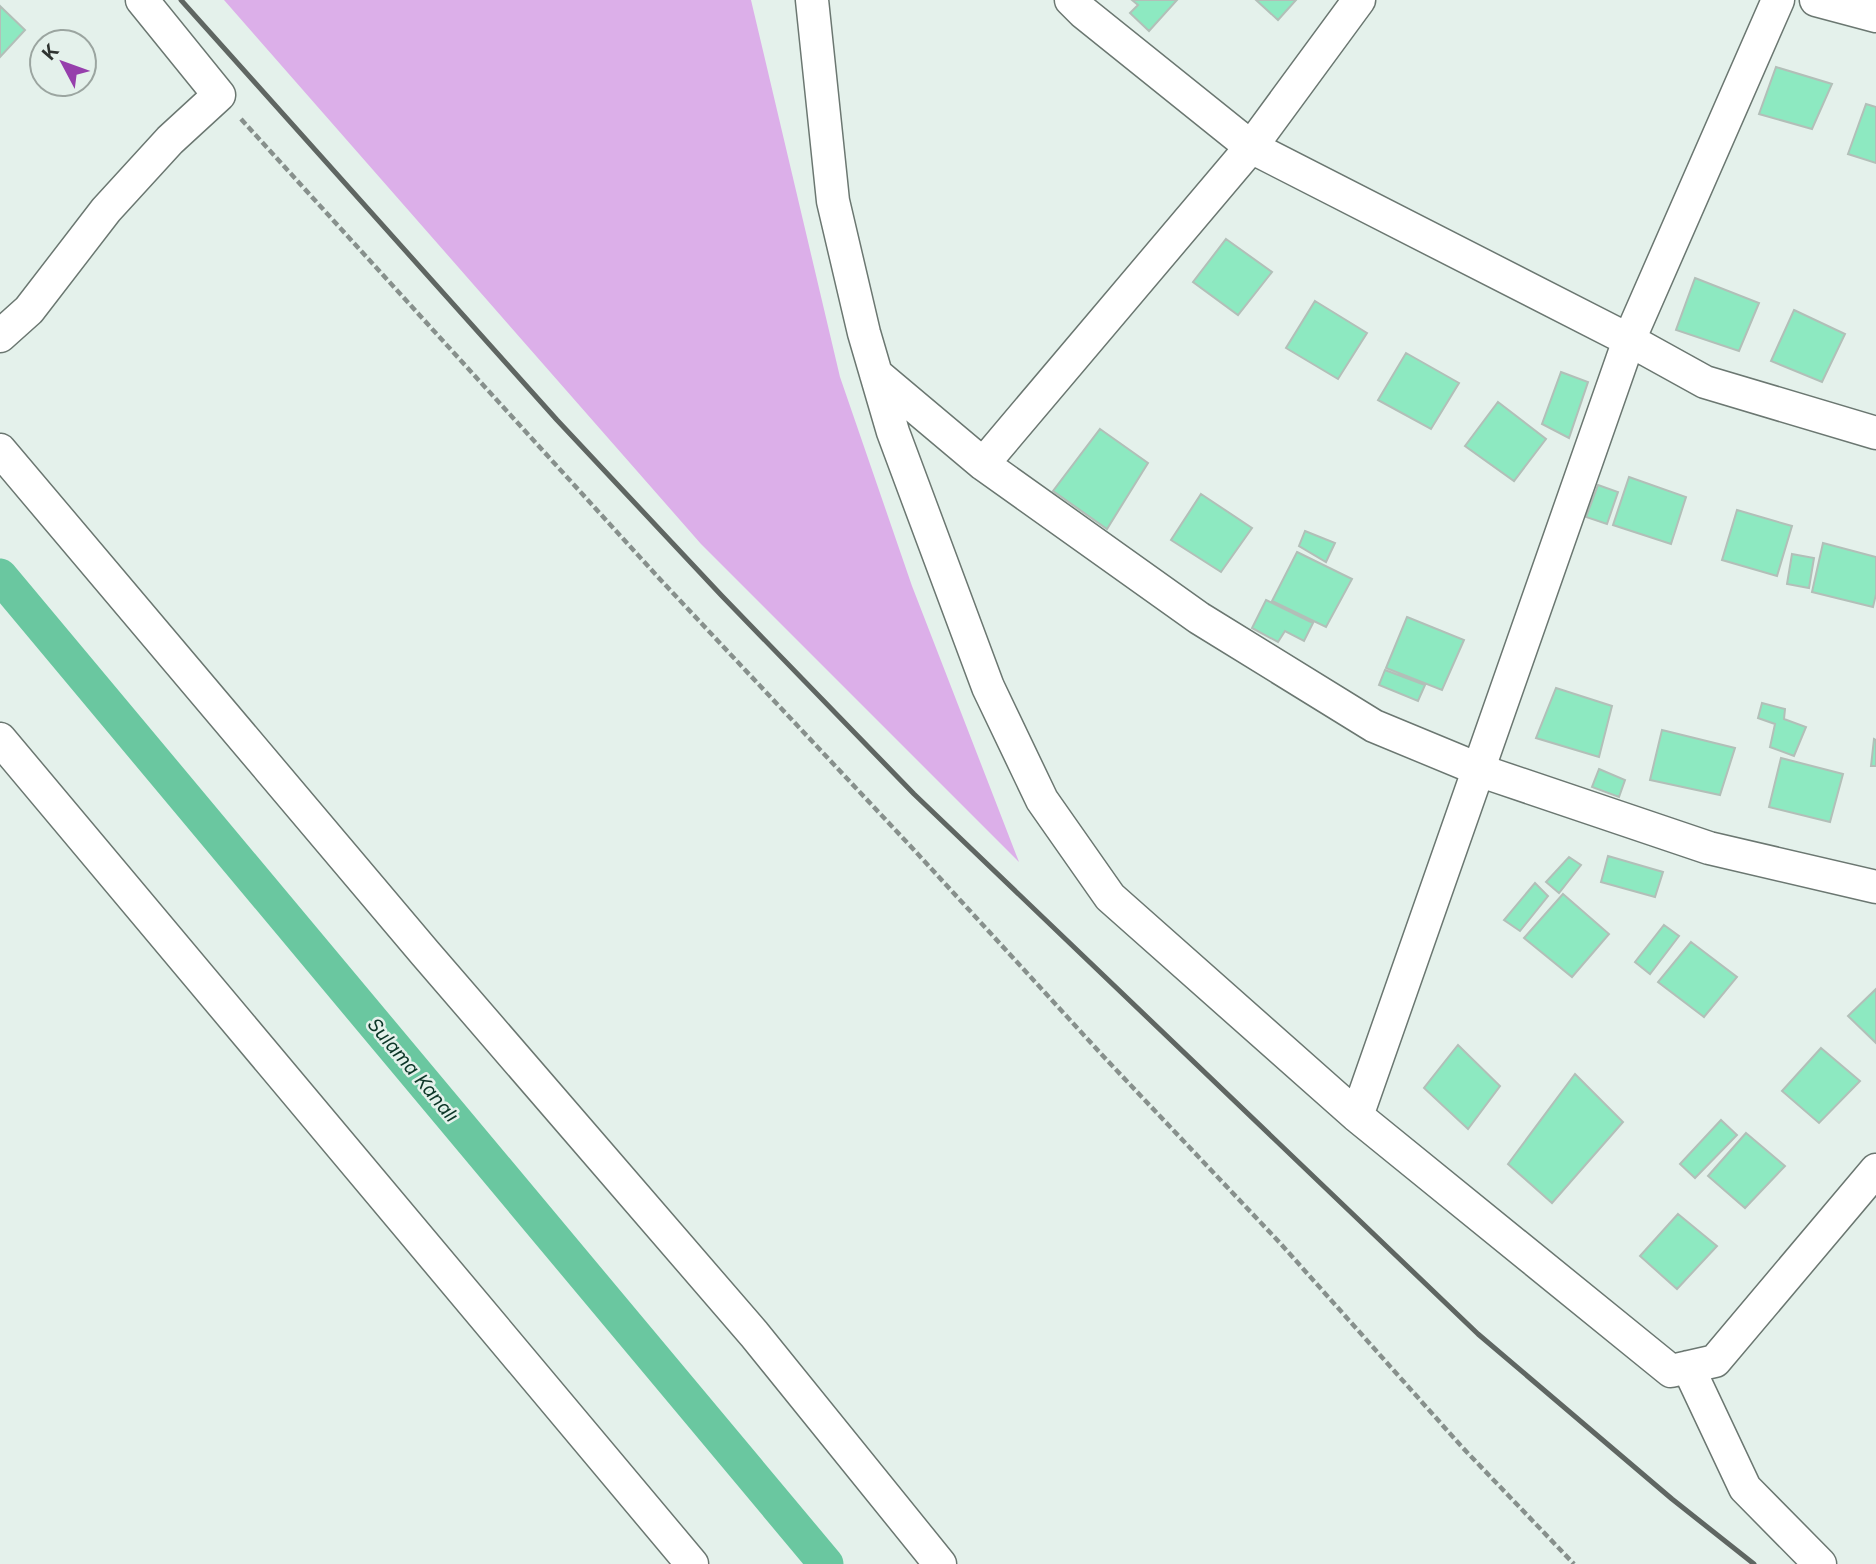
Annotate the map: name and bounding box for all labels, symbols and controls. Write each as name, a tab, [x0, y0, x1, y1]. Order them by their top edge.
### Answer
north arrow	[28, 28, 98, 98]
text: K	[37, 39, 64, 65]
water label: Sulama Kanalı	[363, 1013, 463, 1127]

